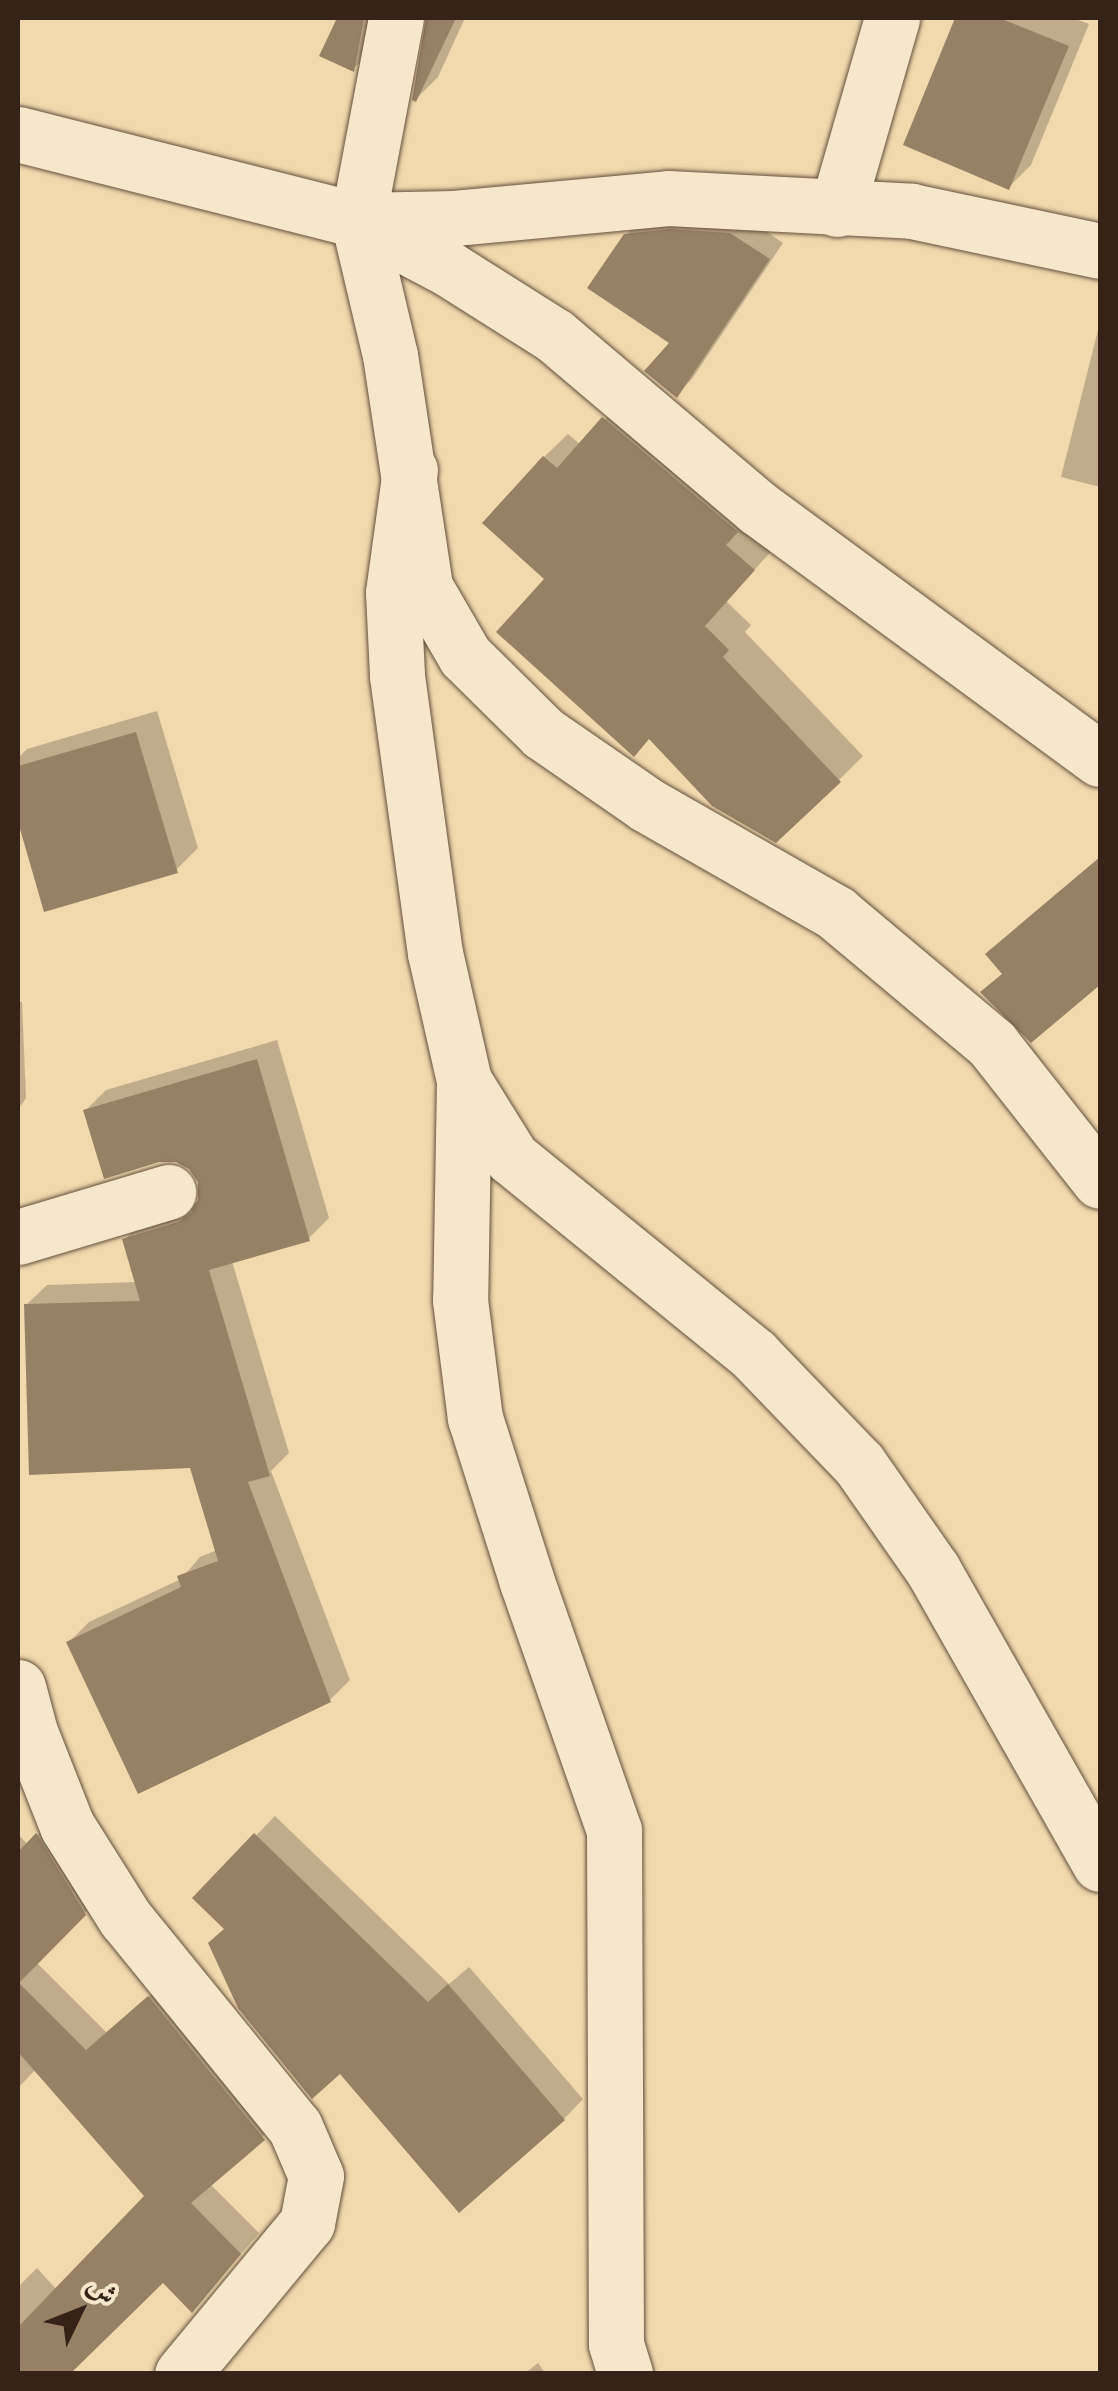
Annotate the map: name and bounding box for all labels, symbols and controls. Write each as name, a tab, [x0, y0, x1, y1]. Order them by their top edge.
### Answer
north arrow	[30, 2261, 130, 2361]
text: ش	[81, 2269, 124, 2312]

